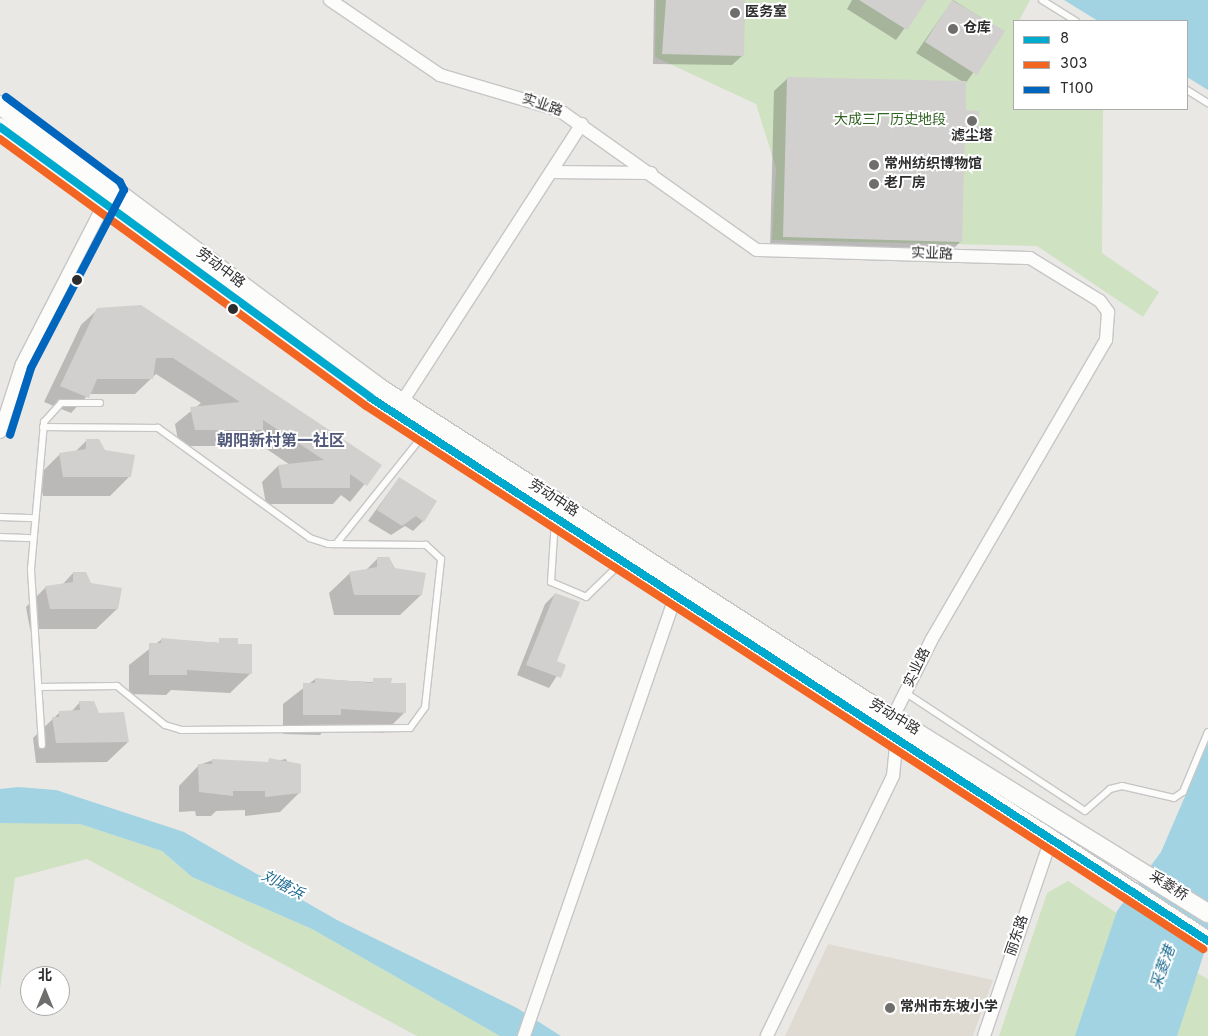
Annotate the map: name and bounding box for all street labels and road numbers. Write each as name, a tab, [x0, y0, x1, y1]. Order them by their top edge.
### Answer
street label: 实业路	[519, 91, 565, 121]
street label: 劳动中路	[193, 245, 247, 293]
street label: 实业路	[911, 246, 953, 264]
street label: 劳动中路	[525, 477, 581, 521]
street label: 实业路	[901, 645, 935, 691]
street label: 劳动中路	[866, 696, 922, 740]
street label: 采菱桥	[1146, 869, 1190, 905]
street label: 丽东路	[1003, 913, 1033, 959]

